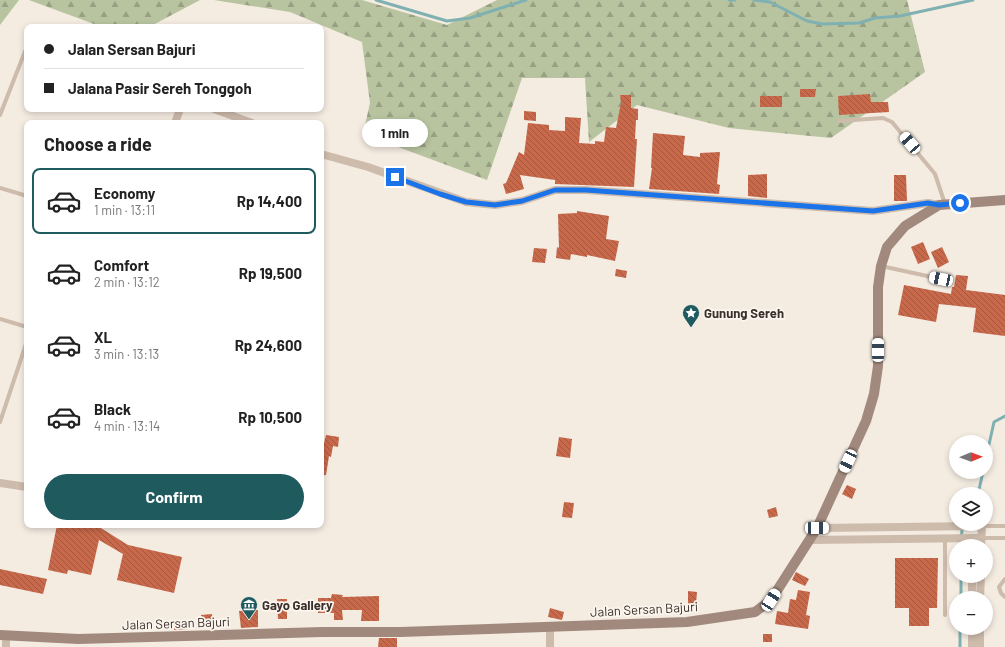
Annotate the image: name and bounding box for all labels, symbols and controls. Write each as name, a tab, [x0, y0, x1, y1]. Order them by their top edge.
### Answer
text: Jalan Sersan Bajuri	[68, 40, 196, 58]
text: Jalana Pasir Sereh Tonggoh	[68, 79, 252, 97]
callout: 1 min	[362, 119, 428, 147]
text: 1 min	[381, 125, 409, 141]
car	[898, 130, 922, 156]
text: Choose a ride	[44, 133, 152, 155]
route end	[386, 168, 404, 186]
icon: car	[46, 183, 82, 219]
text: Economy	[94, 184, 155, 202]
text: Rp 14,400	[237, 192, 302, 210]
route start	[951, 194, 969, 212]
text: 1 min · 13:11	[94, 202, 155, 218]
icon: car	[46, 255, 82, 291]
text: Comfort	[94, 256, 149, 274]
text: Rp 19,500	[239, 264, 302, 282]
car	[928, 271, 954, 287]
text: 2 min · 13:12	[94, 274, 160, 290]
place icon: Gunung Sereh	[681, 303, 701, 328]
place label: Gunung Sereh	[704, 305, 784, 321]
icon: car	[46, 327, 82, 363]
text: XL	[94, 328, 112, 346]
text: Rp 24,600	[235, 336, 302, 354]
car	[872, 338, 884, 362]
text: 3 min · 13:13	[94, 346, 159, 362]
icon: car	[46, 399, 82, 435]
text: Black	[94, 400, 131, 418]
text: Rp 10,500	[238, 408, 302, 426]
text: 4 min · 13:14	[94, 418, 160, 434]
north arrow	[949, 435, 993, 479]
map controls	[949, 435, 993, 635]
car	[837, 448, 859, 474]
button: Confirm	[44, 474, 304, 520]
button: layers	[949, 487, 993, 531]
car	[805, 522, 829, 534]
button: +	[949, 539, 993, 583]
car	[759, 587, 783, 613]
button: −	[949, 591, 993, 635]
museum icon: Gayo Gallery	[239, 595, 259, 620]
place label: Gayo Gallery	[262, 597, 333, 613]
street label: Jalan Sersan Bajuri	[590, 598, 698, 620]
street label: Jalan Sersan Bajuri	[122, 613, 230, 633]

